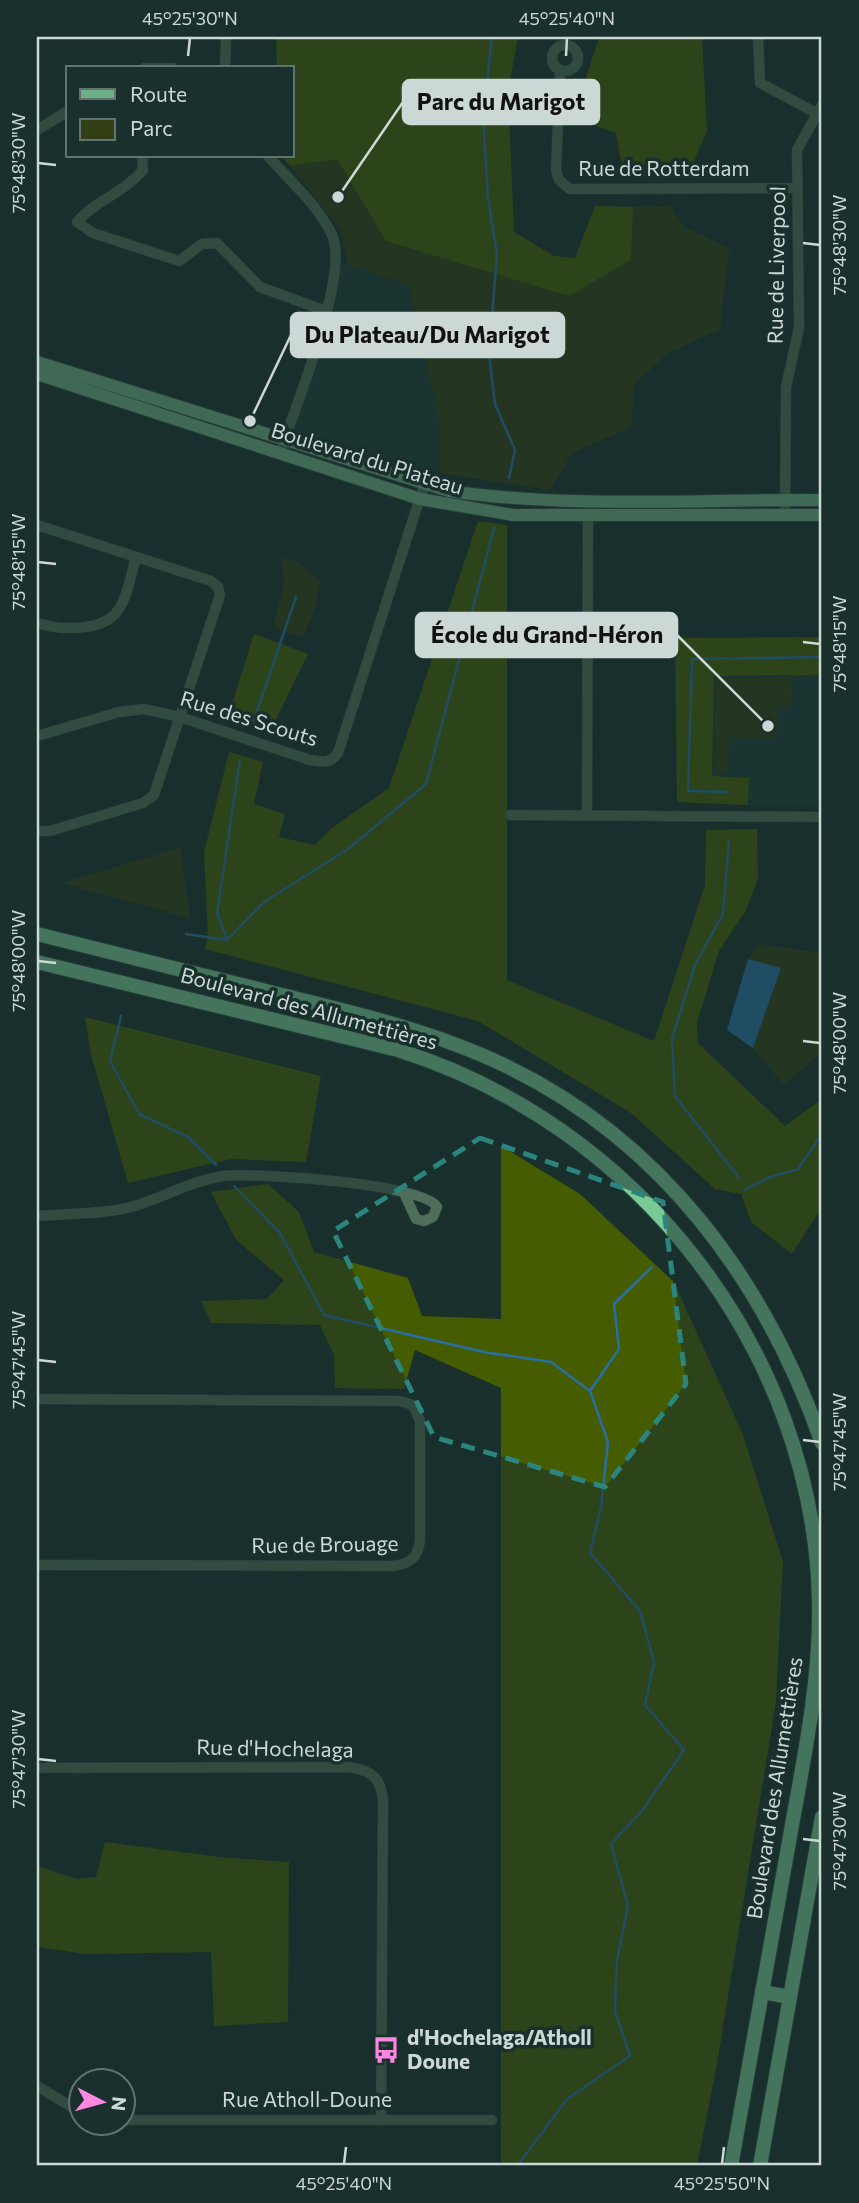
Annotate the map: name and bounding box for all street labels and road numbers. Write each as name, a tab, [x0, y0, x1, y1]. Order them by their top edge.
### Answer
street label: Rue de Rotterdam	[578, 155, 750, 180]
street label: Rue de Liverpool	[762, 186, 789, 344]
street label: Boulevard du Plateau	[268, 416, 466, 499]
street label: Rue des Scouts	[178, 685, 321, 750]
street label: Boulevard des Allumettières	[178, 961, 441, 1054]
street label: Rue de Brouage	[251, 1530, 399, 1557]
street label: Boulevard des Allumettières	[740, 1655, 807, 1921]
street label: Rue d'Hochelaga	[196, 1734, 354, 1761]
street label: Rue Atholl-Doune	[222, 2086, 392, 2111]

